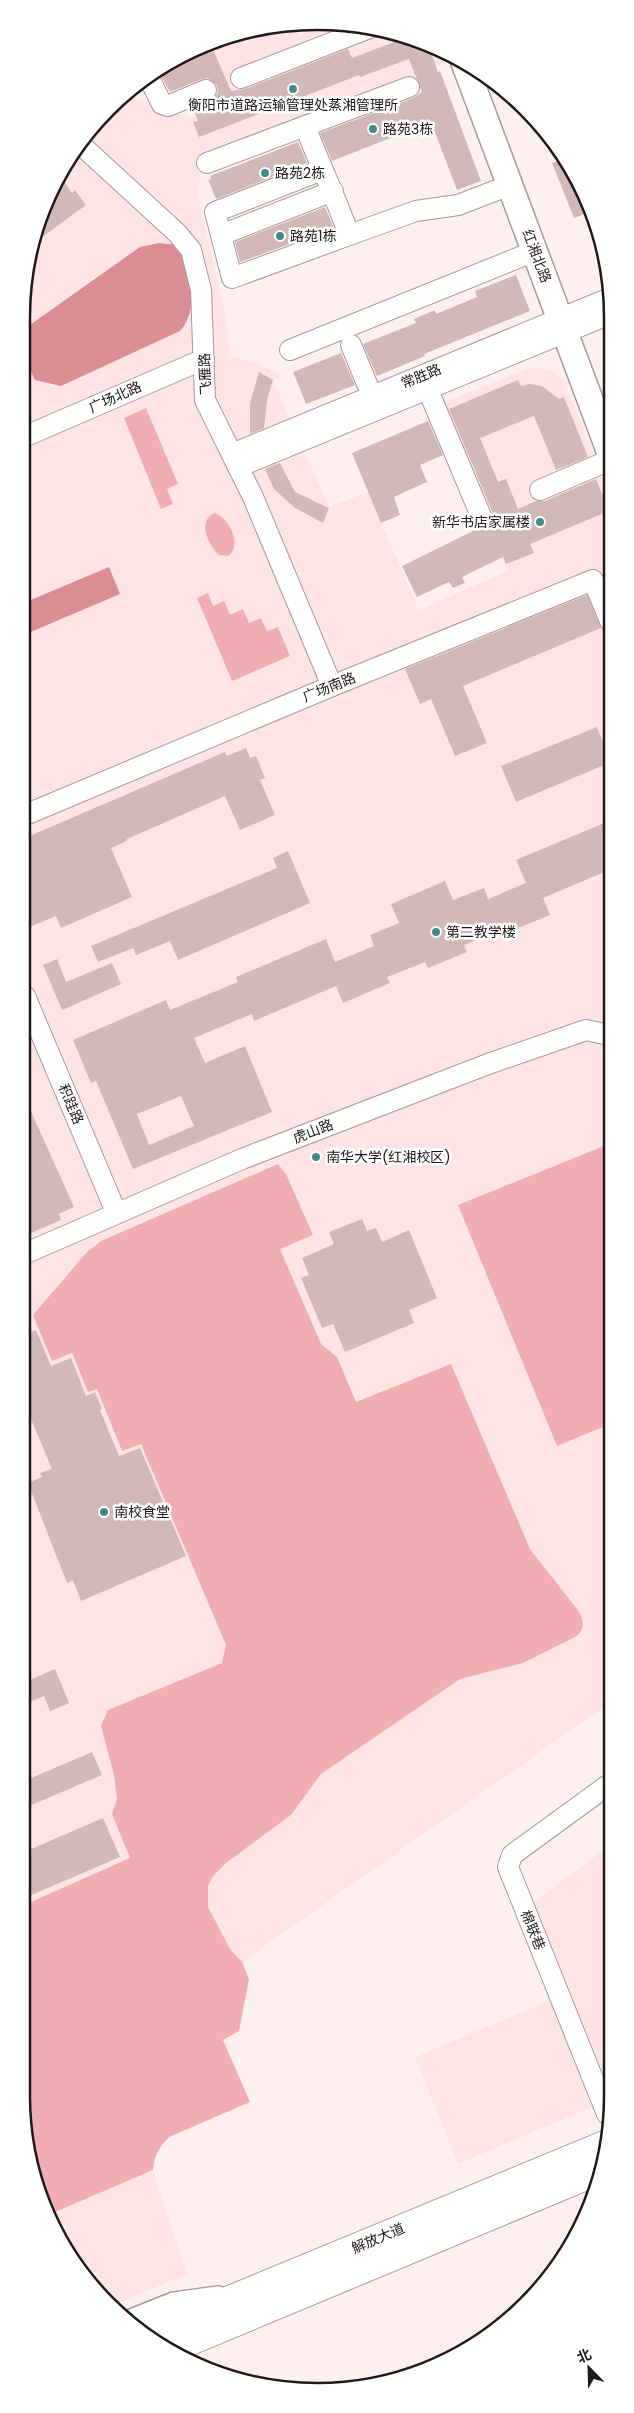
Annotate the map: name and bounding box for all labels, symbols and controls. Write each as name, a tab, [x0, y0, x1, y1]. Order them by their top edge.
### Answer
marker: 衡阳市道路运输管理处蒸湘管理所	[287, 83, 299, 95]
place label: 衡阳市道路运输管理处蒸湘管理所	[188, 95, 398, 115]
place label: 路苑3栋	[383, 119, 433, 139]
marker: 路苑3栋	[367, 123, 379, 135]
place label: 路苑2栋	[275, 163, 325, 183]
marker: 路苑2栋	[259, 167, 271, 179]
place label: 路苑1栋	[290, 226, 336, 246]
street label: 红湘北路	[518, 226, 556, 286]
marker: 路苑1栋	[274, 230, 286, 242]
street label: 飞雁路	[194, 353, 216, 395]
street label: 常胜路	[398, 359, 444, 393]
street label: 广场北路	[85, 376, 145, 418]
place label: 新华书店家属楼	[432, 512, 530, 532]
marker: 新华书店家属楼	[534, 516, 546, 528]
street label: 广场南路	[299, 667, 359, 707]
place label: 第二教学楼	[446, 922, 516, 942]
marker: 第二教学楼	[430, 926, 442, 938]
street label: 积跬路	[54, 1081, 88, 1127]
street label: 虎山路	[290, 1114, 336, 1148]
place label: 南华大学(红湘校区)	[326, 1147, 451, 1167]
marker: 南华大学(红湘校区)	[310, 1151, 322, 1163]
place label: 南校食堂	[114, 1502, 170, 1522]
marker: 南校食堂	[98, 1506, 110, 1518]
street label: 棉联巷	[516, 1907, 550, 1953]
street label: 解放大道	[348, 2218, 408, 2258]
north arrow	[564, 2343, 614, 2393]
text: 北	[574, 2344, 594, 2368]

